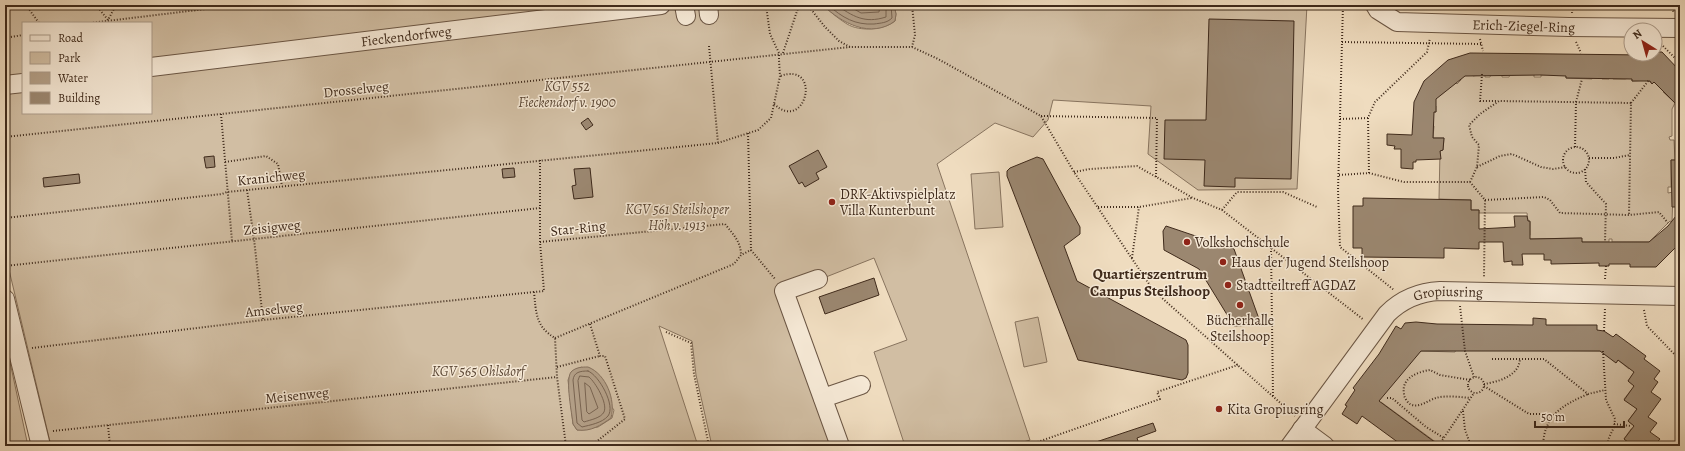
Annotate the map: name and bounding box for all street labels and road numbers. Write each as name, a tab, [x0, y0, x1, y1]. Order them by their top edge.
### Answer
street label: Erich-Ziegel-Ring	[1472, 15, 1575, 37]
street label: Fieckendorfweg	[360, 22, 453, 51]
street label: Drosselweg	[322, 77, 390, 102]
street label: Kranichweg	[236, 164, 306, 191]
street label: Zeisigweg	[243, 215, 302, 240]
street label: Star-Ring	[549, 216, 607, 241]
street label: Gropiusring	[1411, 282, 1483, 306]
street label: Amselweg	[243, 297, 304, 322]
street label: Meisenweg	[264, 383, 330, 408]

